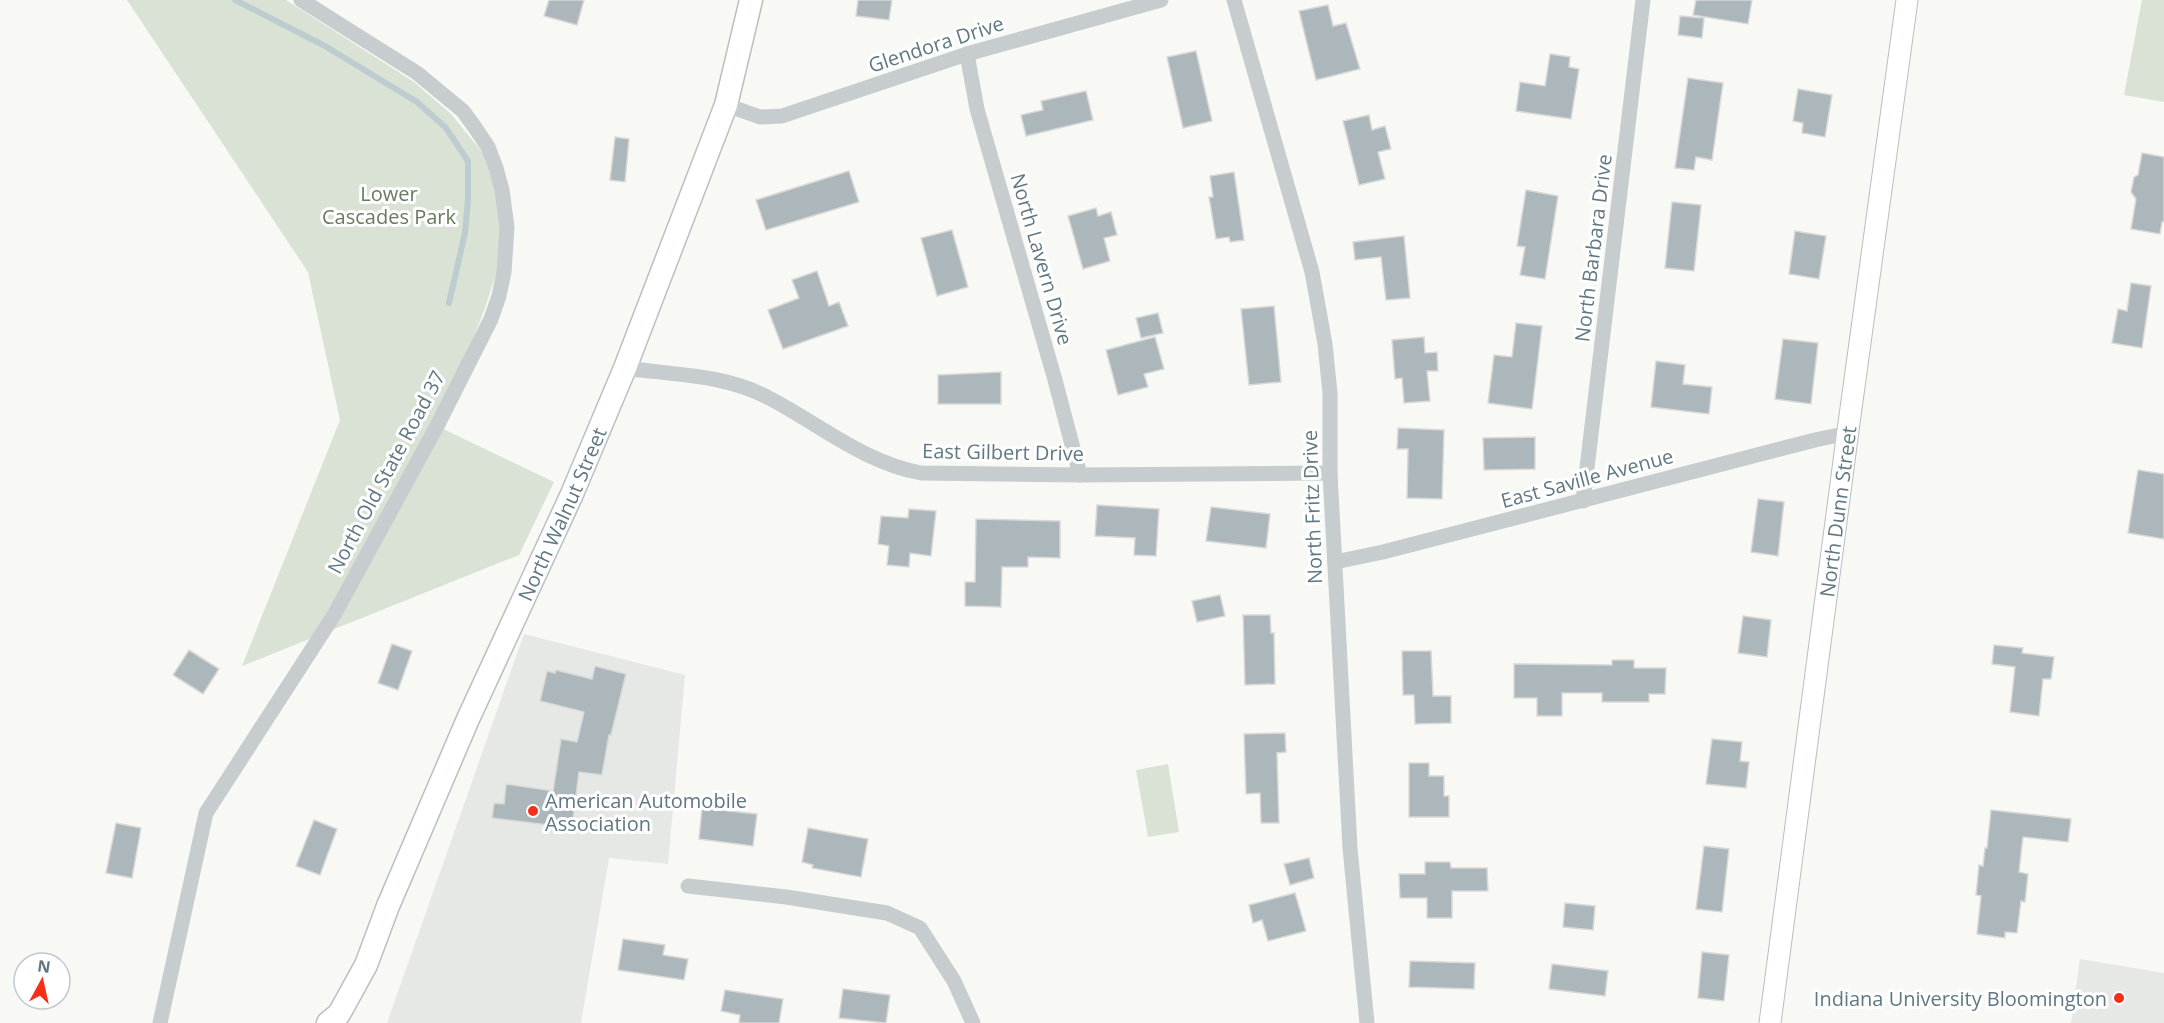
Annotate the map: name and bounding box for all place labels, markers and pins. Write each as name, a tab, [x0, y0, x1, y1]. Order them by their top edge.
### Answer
place label: American Automobile Association	[545, 787, 747, 837]
marker: American Automobile Association	[526, 804, 540, 818]
place label: Indiana University Bloomington	[1814, 985, 2107, 1012]
marker: Indiana University Bloomington	[2112, 991, 2126, 1005]

